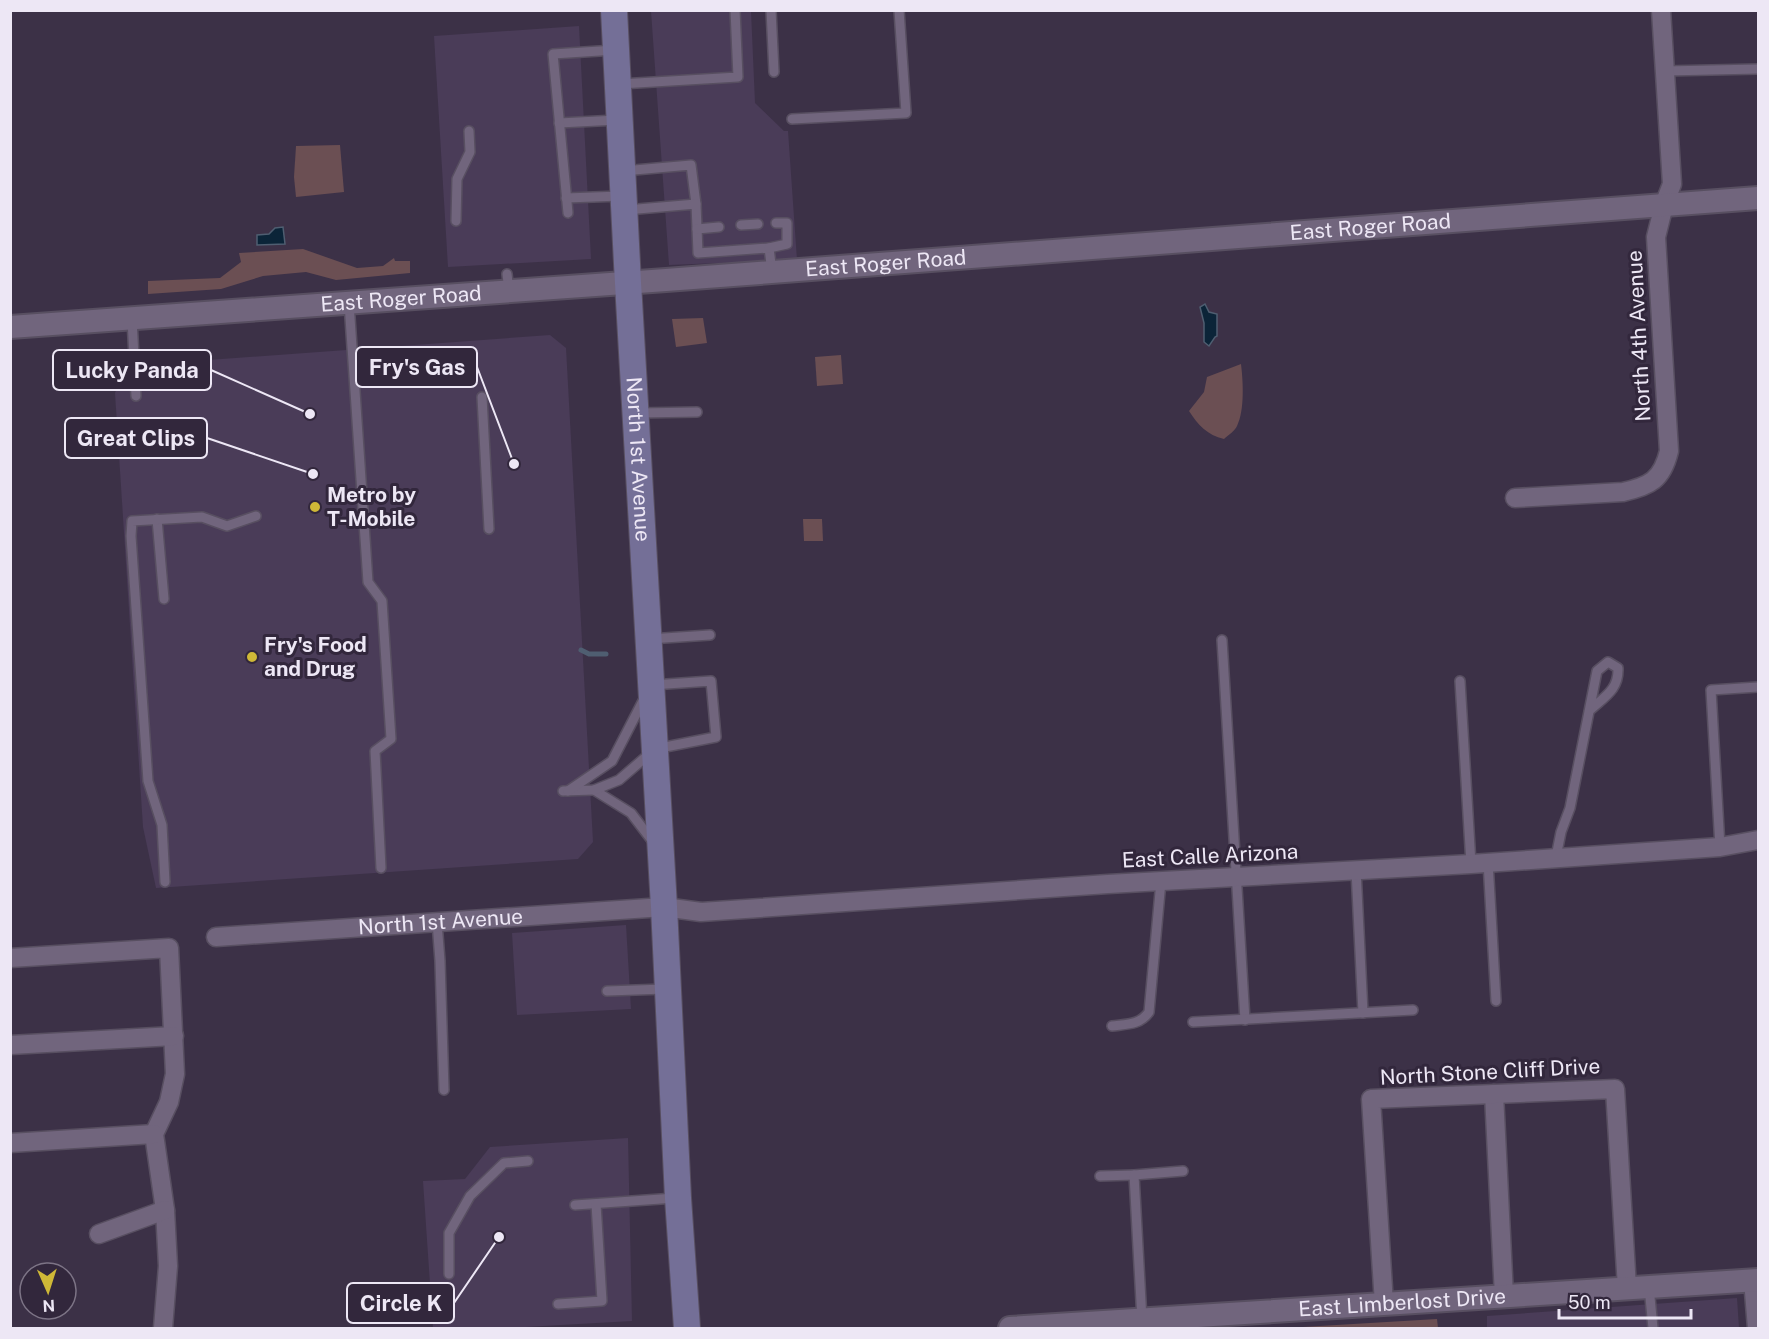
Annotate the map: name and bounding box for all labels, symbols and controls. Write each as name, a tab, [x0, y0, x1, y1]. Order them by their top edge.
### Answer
street label: East Roger Road	[1289, 208, 1452, 245]
street label: East Roger Road	[804, 244, 967, 282]
street label: North 4th Avenue	[1622, 250, 1655, 422]
street label: East Roger Road	[320, 280, 482, 317]
callout: Fry's Gas	[356, 347, 477, 387]
callout: Lucky Panda	[53, 350, 211, 390]
text: Fry's Gas	[369, 354, 465, 380]
text: Lucky Panda	[65, 357, 199, 383]
street label: North 1st Avenue	[621, 376, 656, 543]
callout: Great Clips	[65, 418, 207, 458]
text: Great Clips	[77, 425, 195, 451]
place label: Metro by T-Mobile	[327, 482, 416, 531]
marker: Metro by T-Mobile	[308, 500, 322, 514]
place label: Fry's Food and Drug	[264, 632, 367, 681]
marker: Fry's Food and Drug	[245, 650, 259, 664]
street label: East Calle Arizona	[1121, 838, 1299, 873]
street label: North 1st Avenue	[357, 903, 524, 939]
street label: North Stone Cliff Drive	[1379, 1053, 1601, 1090]
north arrow	[18, 1261, 78, 1321]
scale bar	[1559, 1282, 1691, 1320]
callout: Circle K	[347, 1283, 454, 1323]
street label: East Limberlost Drive	[1298, 1283, 1507, 1321]
text: Circle K	[360, 1290, 443, 1316]
text: 50 m	[1568, 1292, 1611, 1313]
text: N	[42, 1296, 56, 1315]

